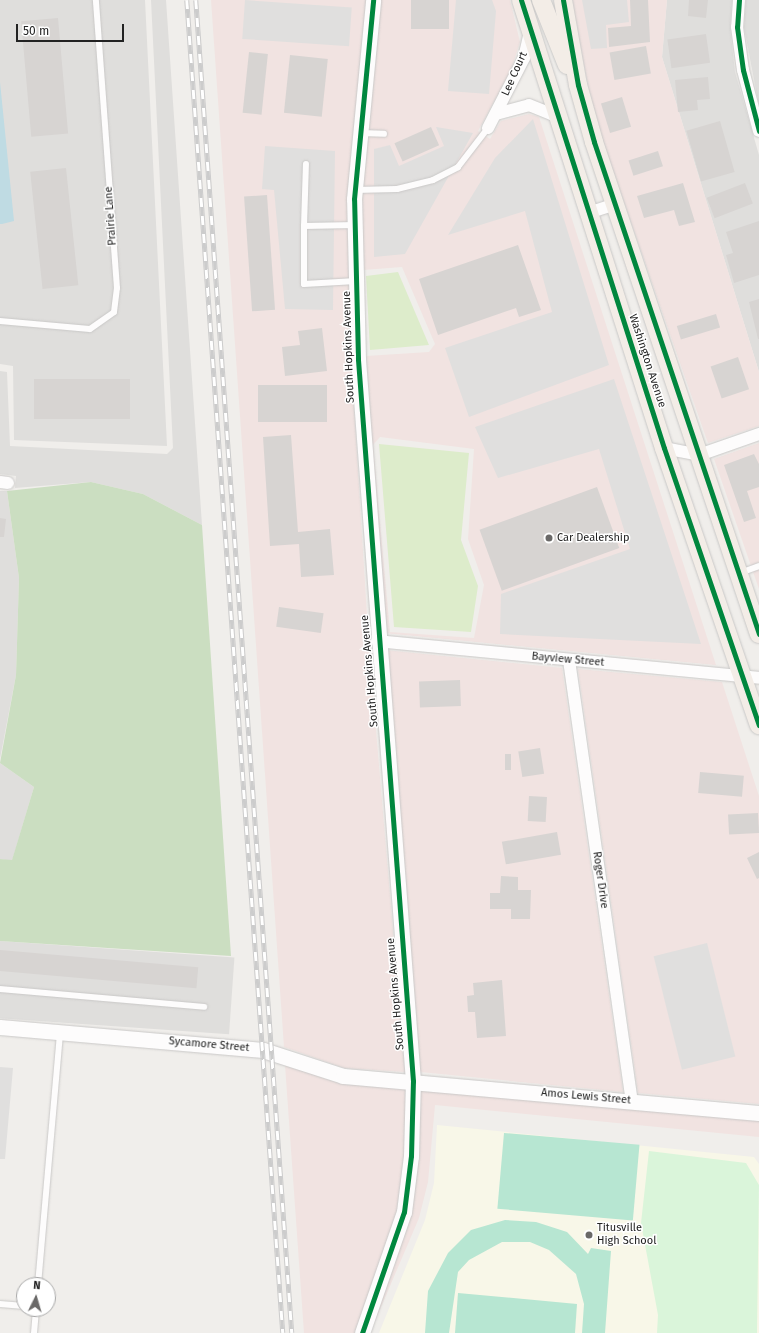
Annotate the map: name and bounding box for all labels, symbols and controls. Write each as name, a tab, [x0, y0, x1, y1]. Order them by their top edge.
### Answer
scale bar	[18, 16, 126, 42]
text: 50 m	[23, 24, 49, 38]
street label: Lee Court	[499, 50, 531, 98]
street label: Prairie Lane	[102, 186, 120, 246]
street label: South Hopkins Avenue	[340, 291, 358, 403]
street label: Washington Avenue	[626, 313, 668, 409]
place label: Car Dealership	[557, 531, 630, 545]
marker: Car Dealership	[544, 533, 554, 543]
street label: South Hopkins Avenue	[359, 614, 381, 728]
street label: Bayview Street	[531, 650, 605, 670]
street label: Roger Drive	[589, 851, 611, 909]
street label: South Hopkins Avenue	[385, 937, 407, 1051]
street label: Sycamore Street	[168, 1035, 250, 1055]
street label: Amos Lewis Street	[540, 1086, 632, 1108]
place label: Titusville High School	[597, 1222, 656, 1248]
marker: Titusville High School	[584, 1230, 594, 1240]
north arrow	[16, 1277, 56, 1317]
text: N	[33, 1279, 41, 1292]

